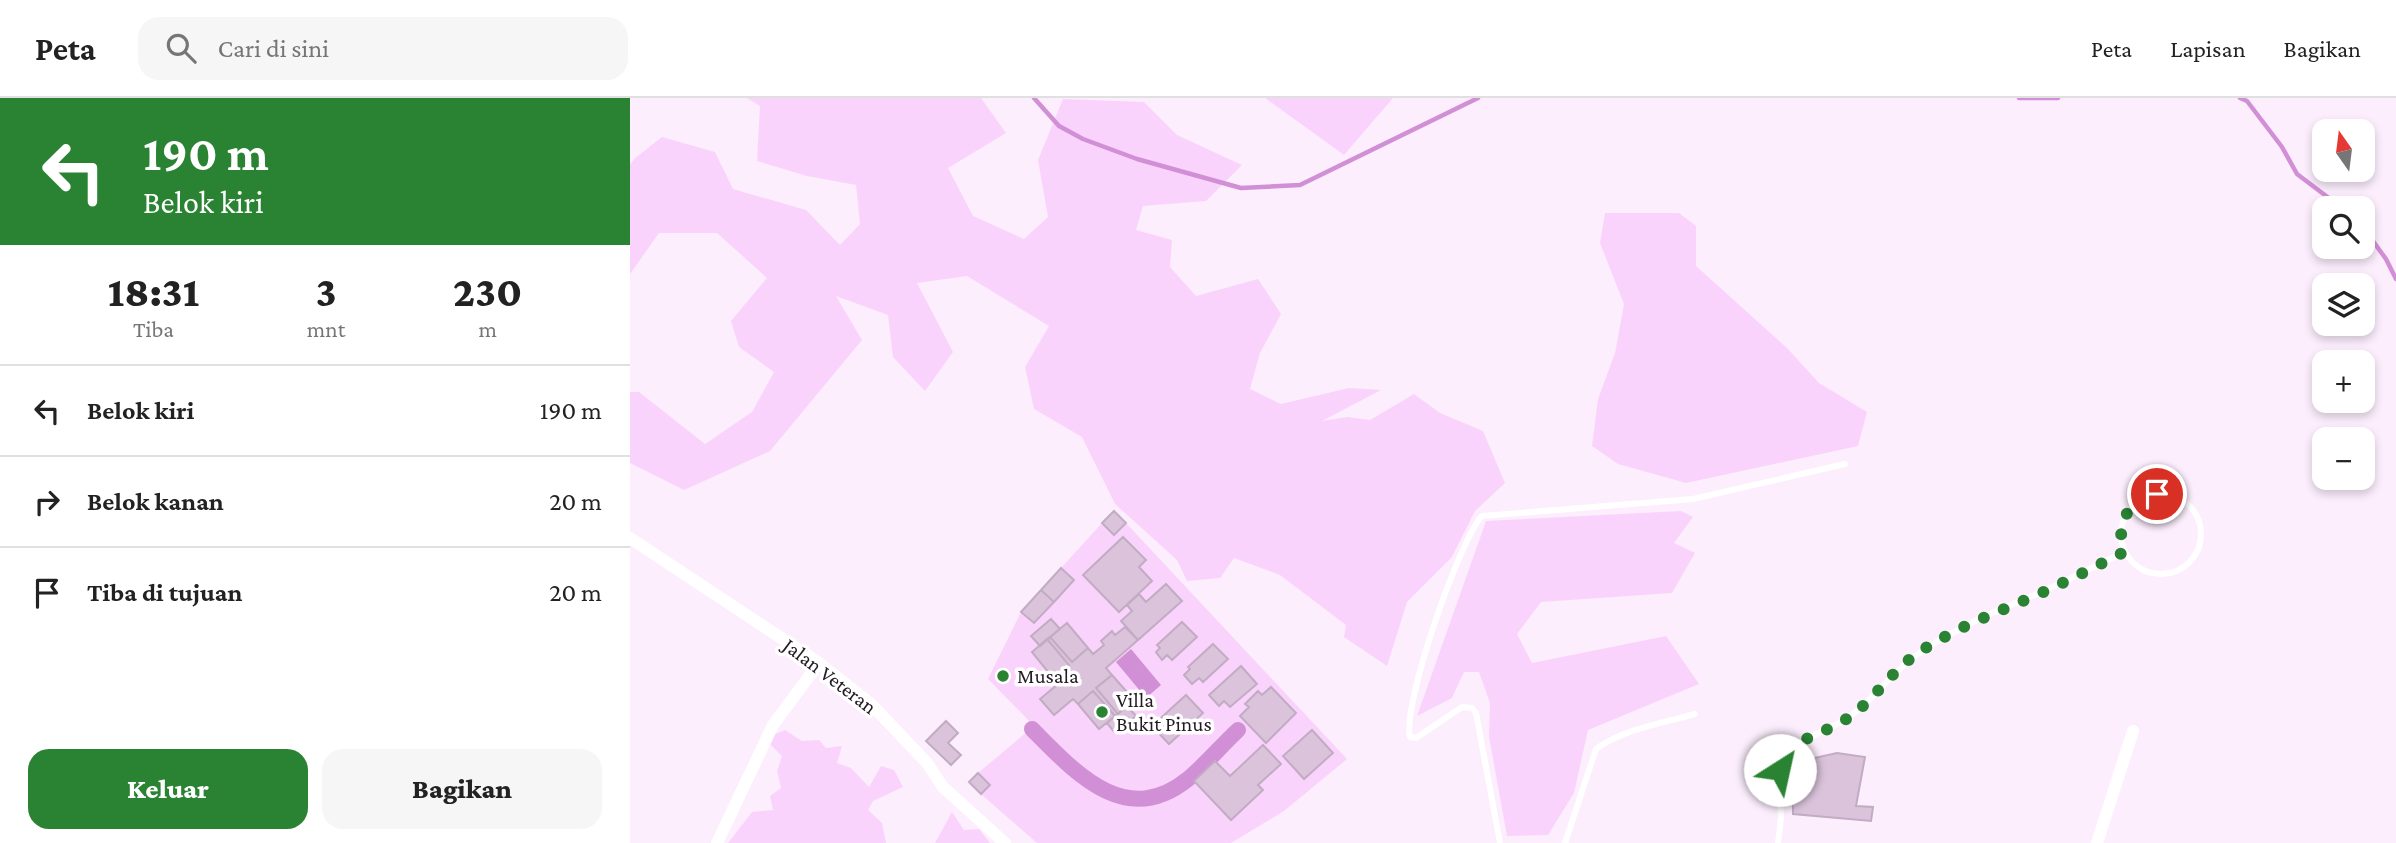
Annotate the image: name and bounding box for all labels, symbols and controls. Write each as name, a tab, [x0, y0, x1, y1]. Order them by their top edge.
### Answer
search box	[138, 17, 628, 80]
icon: search	[162, 29, 200, 67]
text: Peta	[35, 30, 96, 67]
text: Cari di sini	[218, 34, 329, 63]
text: Peta	[2091, 35, 2132, 62]
text: Lapisan	[2170, 35, 2246, 62]
text: Bagikan	[2284, 35, 2361, 62]
north arrow	[2312, 119, 2375, 182]
map controls	[2312, 119, 2375, 490]
icon: left	[28, 126, 119, 217]
text: 190 m	[143, 126, 269, 181]
text: Belok kiri	[143, 184, 264, 220]
button: search	[2312, 196, 2375, 259]
text: 18:31	[108, 268, 199, 315]
text: 3	[316, 268, 336, 315]
text: 230	[453, 268, 522, 315]
button: layers	[2312, 273, 2375, 336]
text: Tiba	[133, 316, 174, 342]
text: mnt	[307, 316, 345, 342]
text: m	[478, 316, 497, 342]
button: +	[2312, 350, 2375, 413]
icon: left	[28, 392, 66, 430]
text: Belok kiri	[87, 396, 194, 425]
text: 190 m	[540, 396, 602, 425]
button: −	[2312, 427, 2375, 490]
pin	[2127, 464, 2187, 524]
icon: arrive	[2138, 475, 2176, 513]
icon: right	[28, 483, 66, 521]
text: Belok kanan	[87, 487, 224, 516]
text: 20 m	[549, 487, 602, 516]
icon: arrive	[28, 574, 66, 612]
text: Tiba di tujuan	[87, 578, 242, 607]
text: 20 m	[549, 578, 602, 607]
street label: Jalan Veteran	[777, 632, 881, 719]
place label: Musala	[1017, 664, 1079, 688]
marker: Musala	[995, 668, 1011, 684]
place label: Villa Bukit Pinus	[1116, 688, 1212, 736]
marker: Villa Bukit Pinus	[1094, 704, 1110, 720]
position arrow	[1743, 733, 1817, 807]
button: Keluar	[28, 749, 308, 829]
button: Bagikan	[322, 749, 602, 829]

